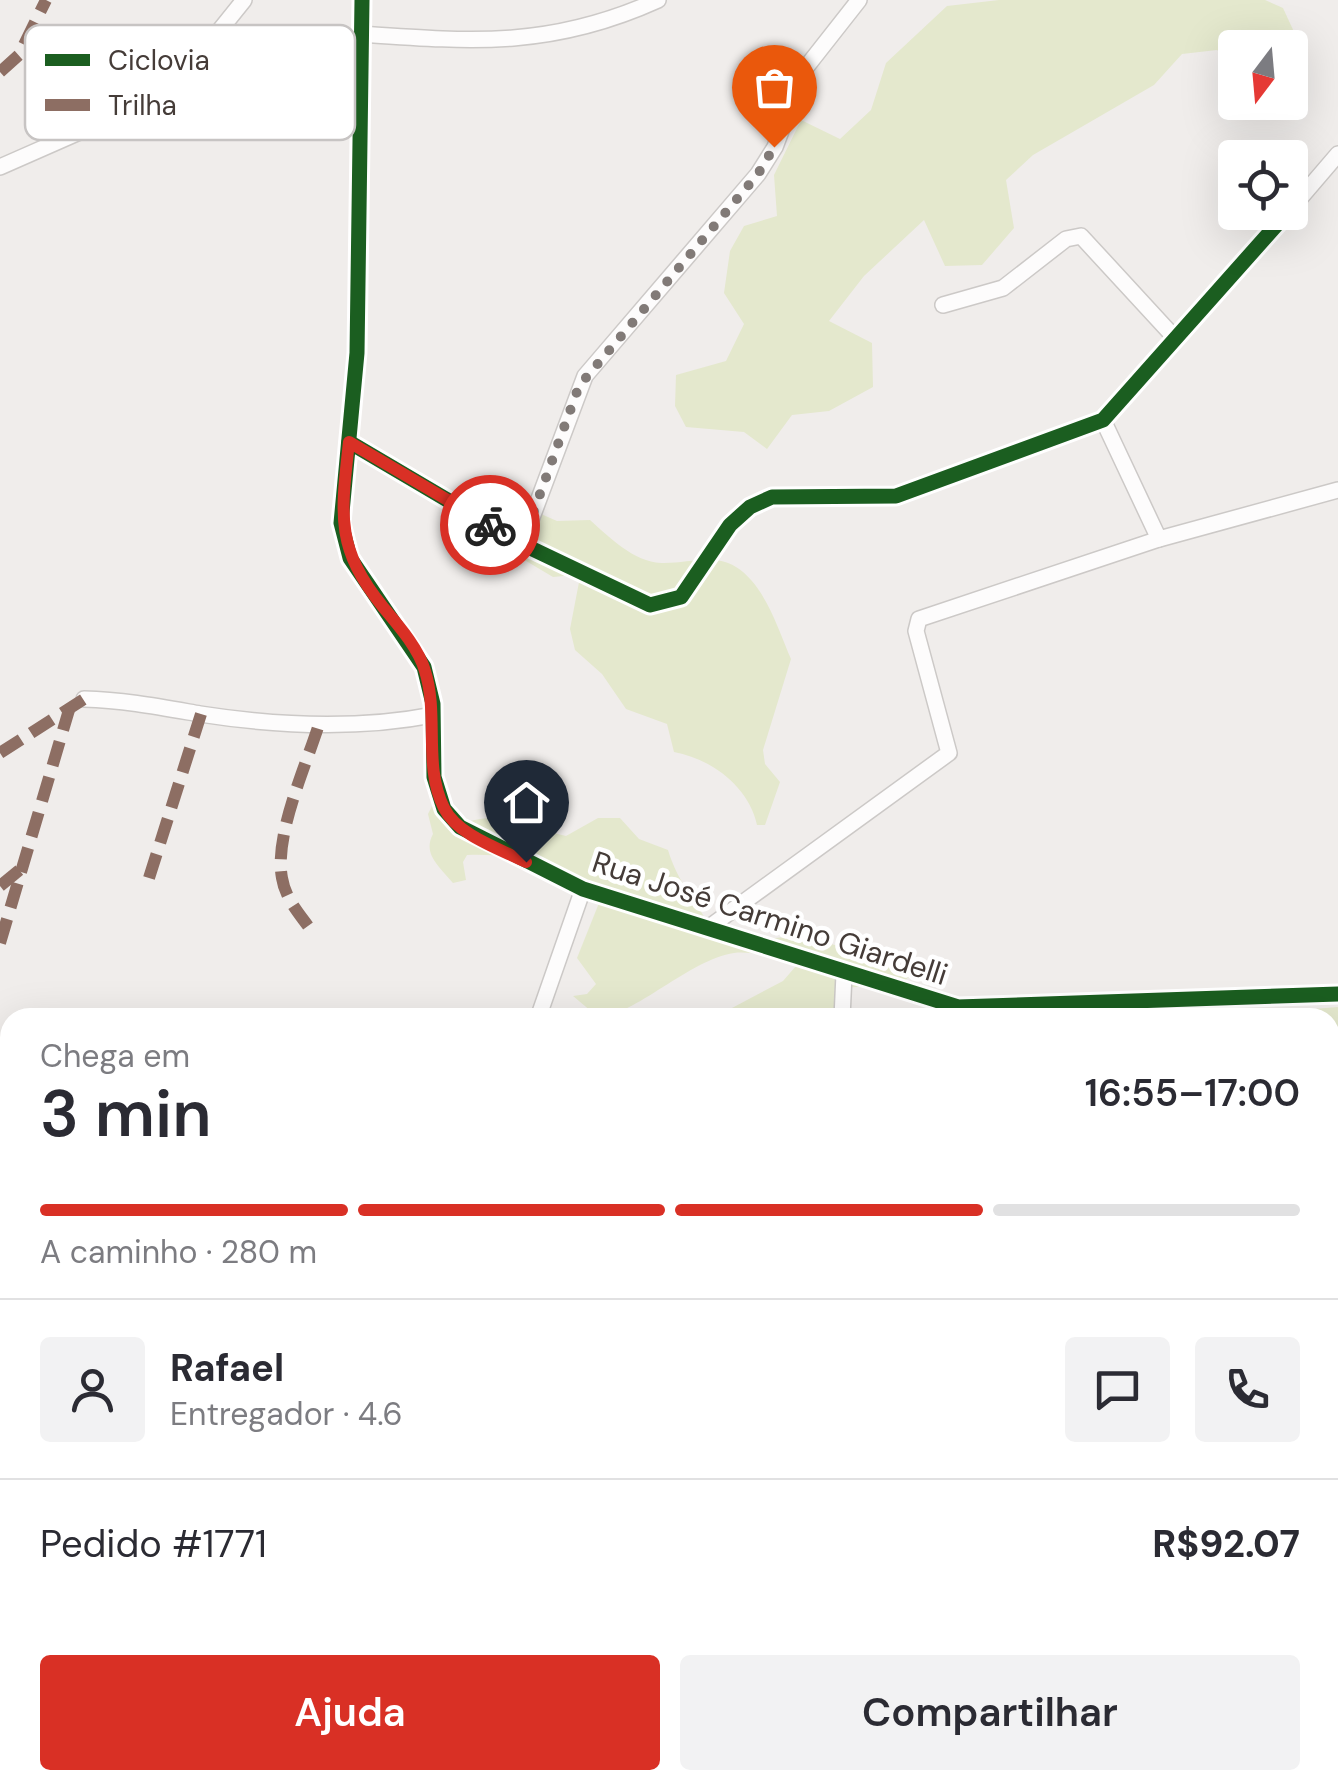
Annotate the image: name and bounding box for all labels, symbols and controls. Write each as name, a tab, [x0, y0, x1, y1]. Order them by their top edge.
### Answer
legend	[25, 25, 355, 140]
north arrow	[1218, 30, 1308, 120]
map controls	[1218, 30, 1308, 230]
text: Ciclovia	[108, 42, 210, 79]
pin	[732, 45, 817, 148]
icon: bag	[747, 60, 802, 115]
text: Trilha	[108, 87, 177, 124]
button: locate	[1218, 140, 1308, 230]
courier	[440, 475, 540, 575]
icon: bike	[463, 498, 518, 553]
pin	[484, 760, 569, 863]
icon: home	[499, 775, 554, 830]
street label: Rua José Carmino Giardelli	[587, 842, 953, 994]
text: Chega em	[40, 1035, 190, 1077]
text: 16:55–17:00	[1085, 1068, 1300, 1118]
text: 3 min	[40, 1072, 211, 1156]
text: A caminho · 280 m	[40, 1231, 317, 1273]
button: person	[40, 1337, 145, 1442]
button: chat	[1065, 1337, 1170, 1442]
button: phone	[1195, 1337, 1300, 1442]
text: Rafael	[170, 1343, 284, 1393]
text: Entregador · 4.6	[170, 1393, 403, 1435]
text: Pedido #1771	[40, 1519, 267, 1569]
text: R$92.07	[1152, 1519, 1300, 1569]
button: Ajuda	[40, 1655, 660, 1770]
button: Compartilhar	[680, 1655, 1300, 1770]

